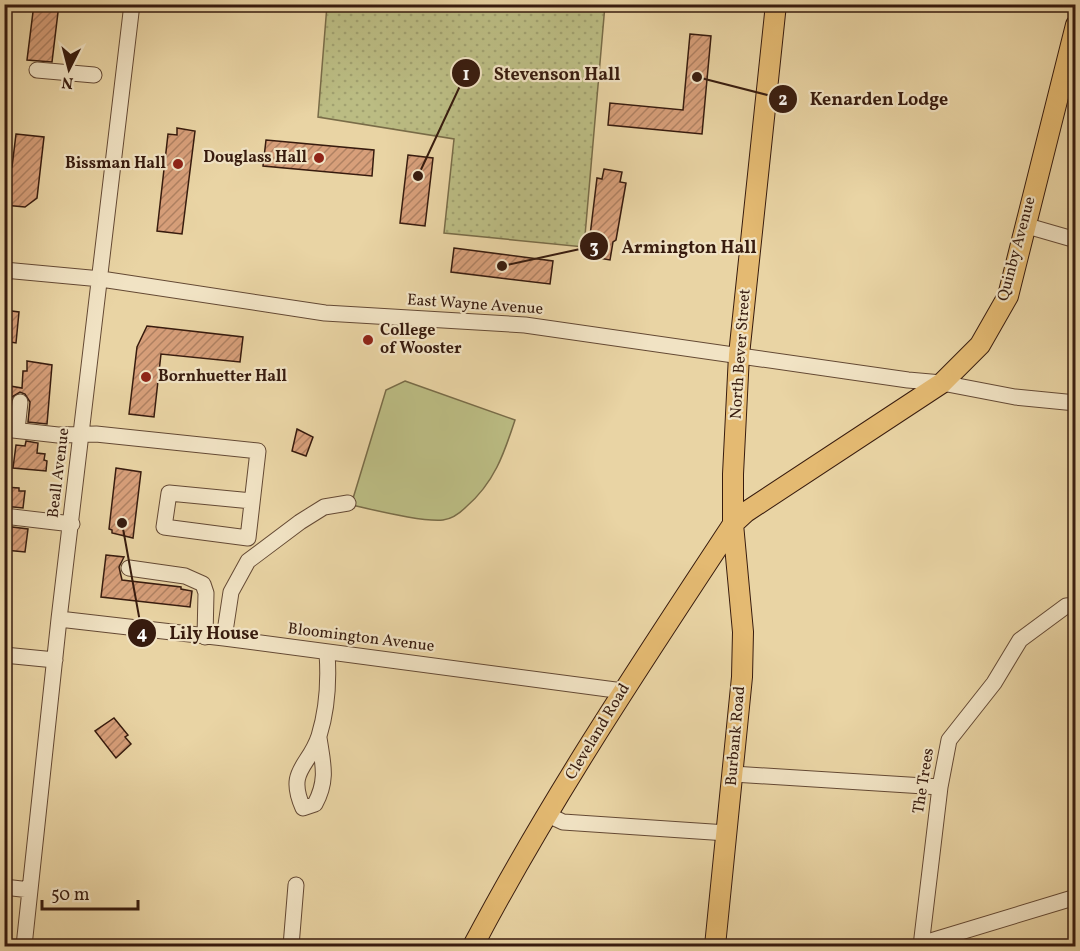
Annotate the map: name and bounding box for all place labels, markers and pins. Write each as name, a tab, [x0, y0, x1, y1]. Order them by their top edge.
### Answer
callout: Stevenson Hall	[451, 55, 632, 91]
callout: Kenarden Lodge	[768, 81, 960, 117]
place label: Douglass Hall	[203, 147, 308, 169]
marker: Douglass Hall	[312, 151, 326, 165]
place label: Bissman Hall	[65, 153, 167, 175]
marker: Bissman Hall	[171, 157, 185, 171]
callout: Armington Hall	[579, 228, 768, 264]
place label: College of Wooster	[380, 320, 462, 360]
marker: College of Wooster	[361, 333, 375, 347]
place label: Bornhuetter Hall	[158, 366, 288, 388]
marker: Bornhuetter Hall	[139, 370, 153, 384]
callout: Lily House	[127, 615, 270, 651]

